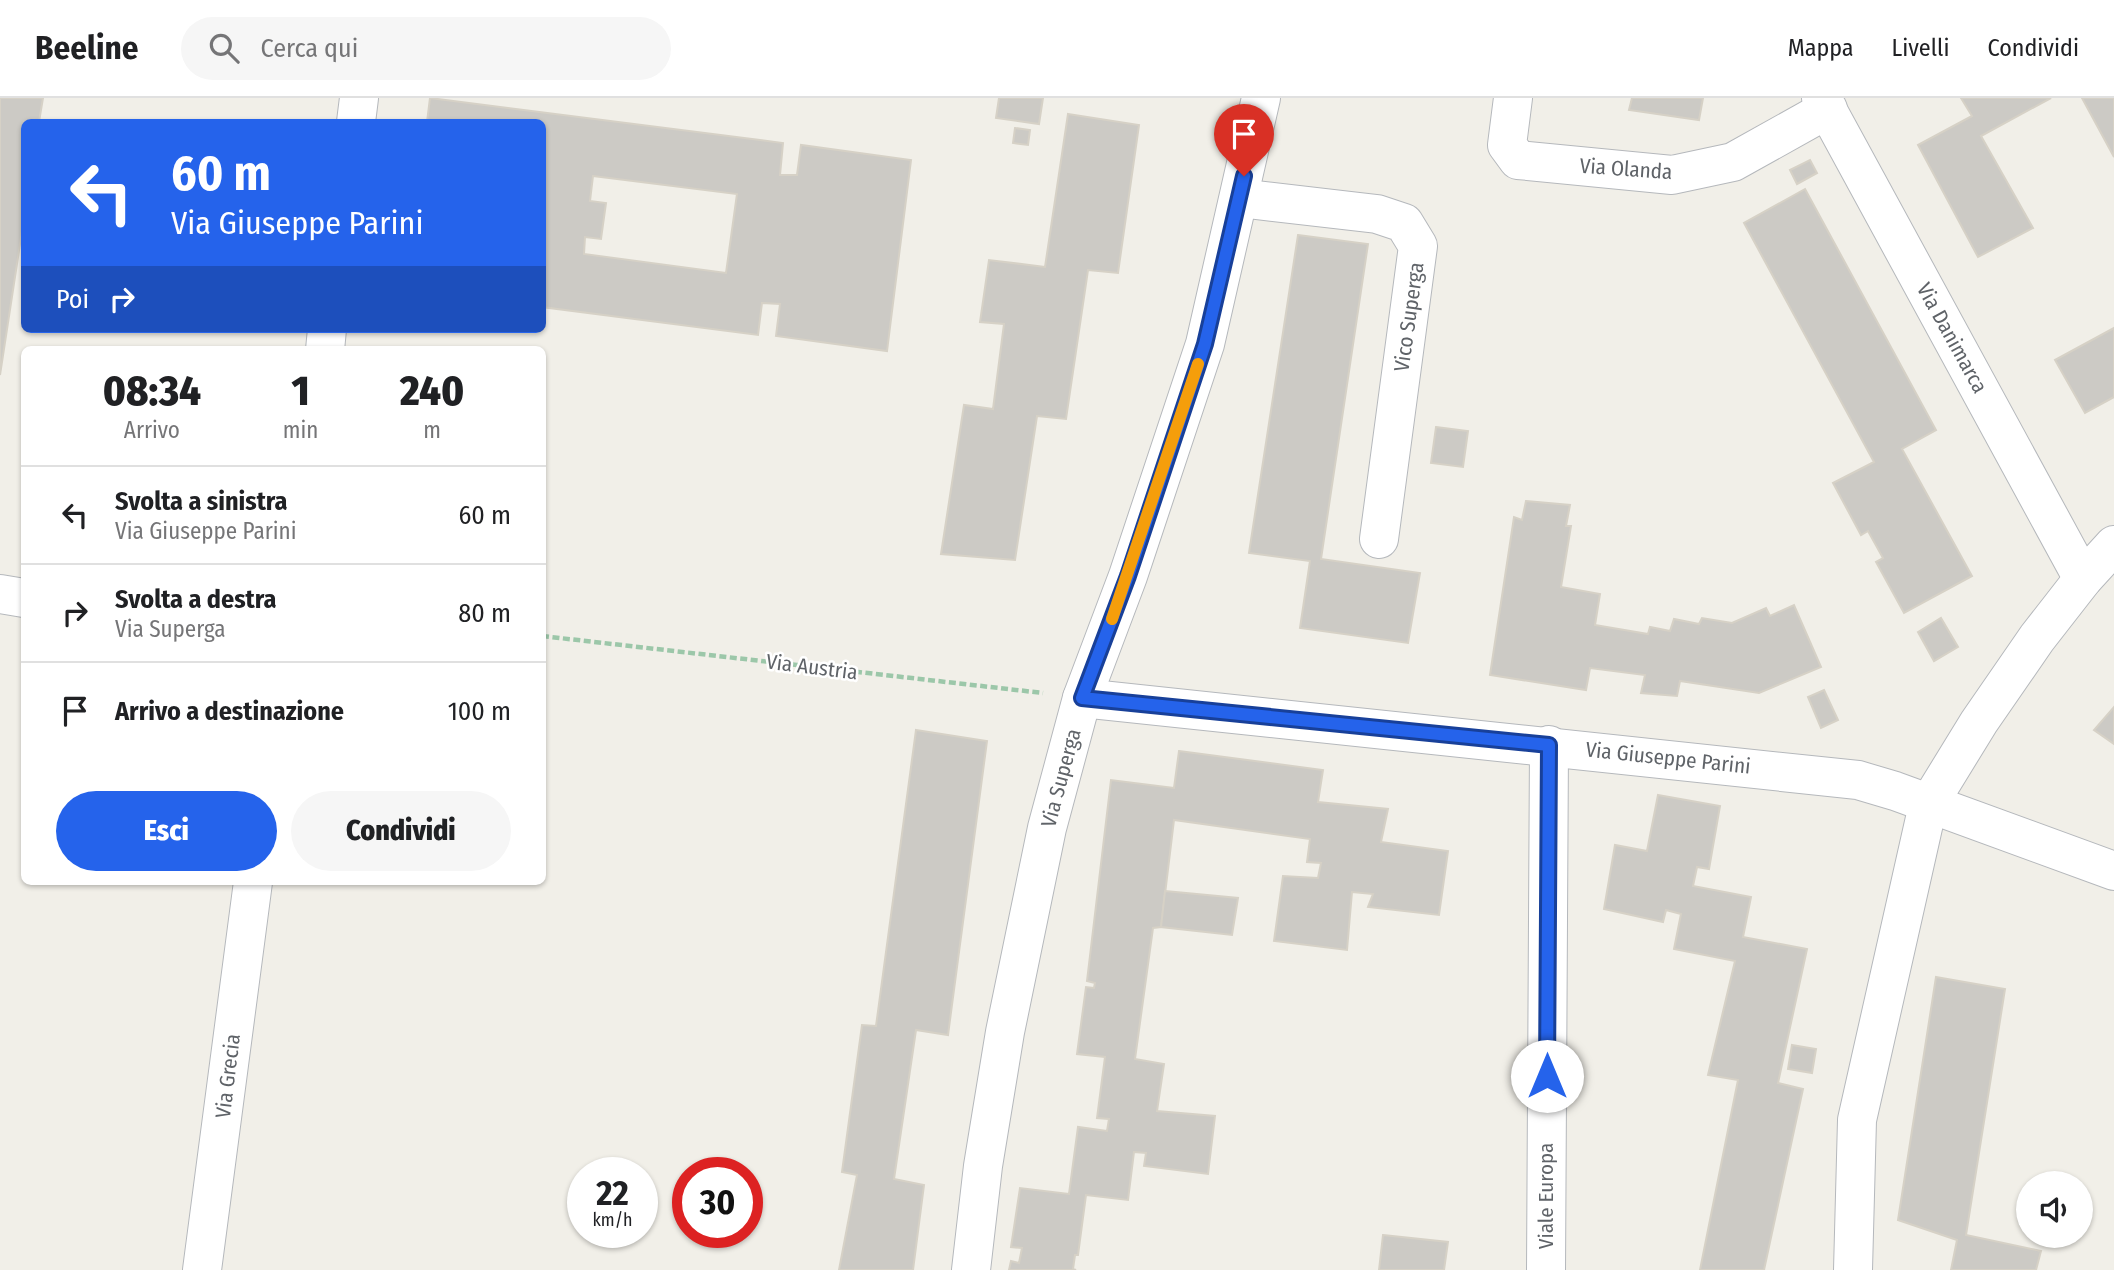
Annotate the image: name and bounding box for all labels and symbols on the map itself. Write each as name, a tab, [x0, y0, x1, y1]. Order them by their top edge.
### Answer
pin	[1214, 104, 1274, 176]
street label: Via Olanda	[1579, 153, 1673, 185]
street label: Vico Superga	[1388, 261, 1430, 373]
street label: Via Danimarca	[1911, 278, 1993, 398]
street label: Via Austria	[765, 648, 859, 686]
street label: Via Superga	[1035, 726, 1087, 830]
street label: Via Giuseppe Parini	[1584, 736, 1752, 780]
street label: Via Grecia	[210, 1032, 246, 1120]
position arrow	[1510, 1039, 1584, 1113]
street label: Viale Europa	[1533, 1143, 1559, 1249]
speed limit sign: 30	[672, 1157, 763, 1248]

